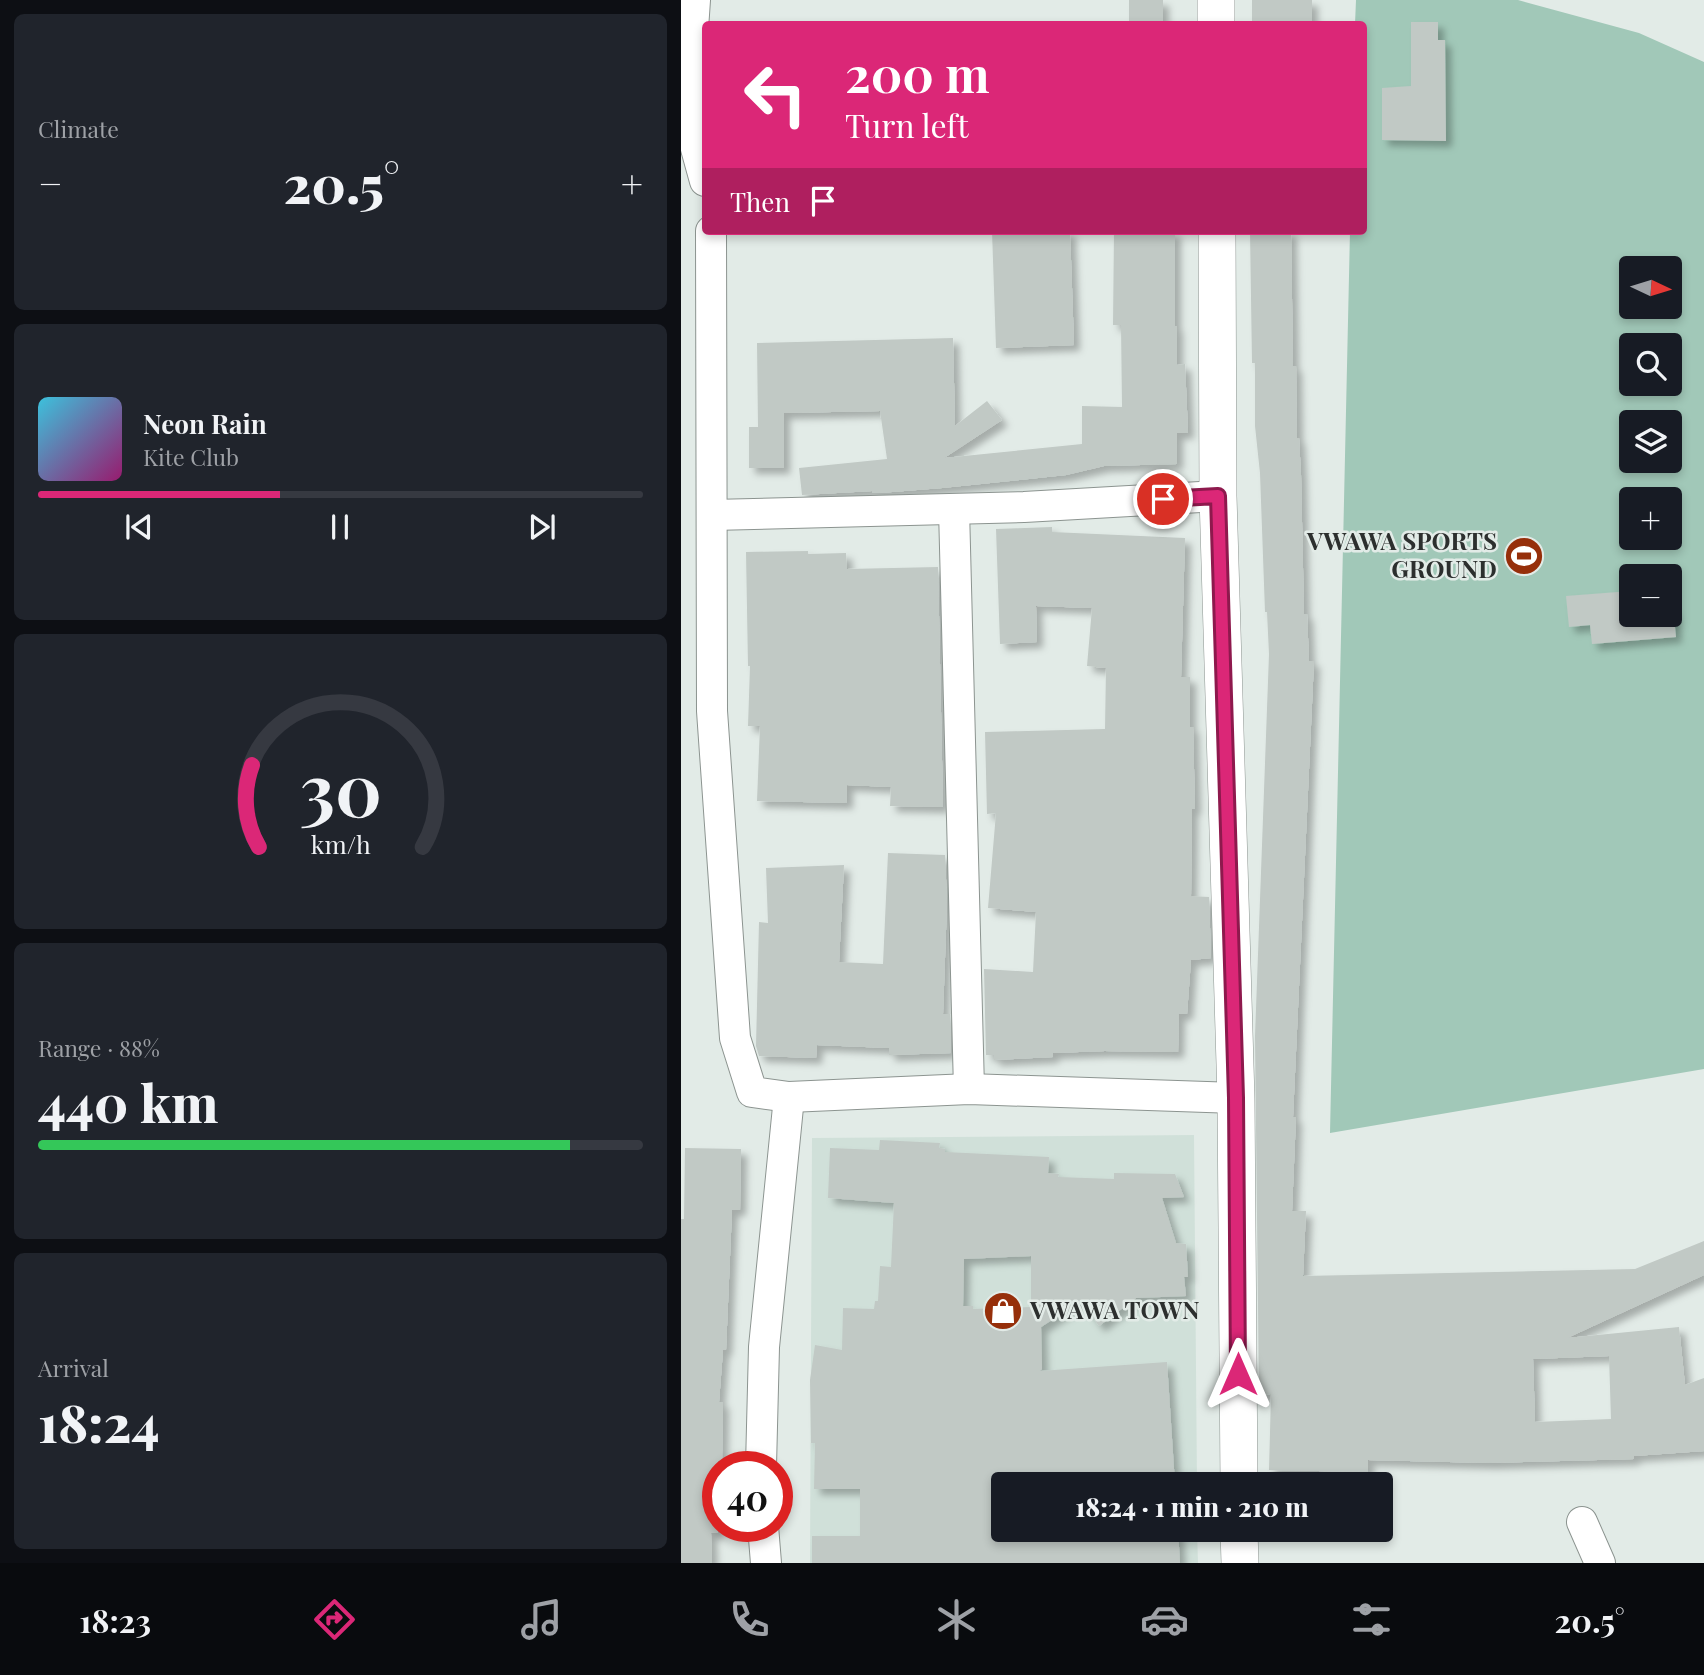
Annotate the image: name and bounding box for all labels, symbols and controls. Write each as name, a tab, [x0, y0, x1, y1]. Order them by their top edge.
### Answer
text: 200 m	[845, 40, 990, 105]
icon: left	[730, 49, 821, 140]
text: Turn left	[845, 103, 969, 146]
text: Climate	[38, 113, 119, 144]
text: 20.5°	[284, 148, 400, 217]
text: −	[38, 157, 63, 208]
text: +	[621, 157, 643, 208]
icon: arrive	[804, 182, 842, 220]
text: Then	[730, 184, 790, 219]
north arrow	[1619, 256, 1682, 318]
map controls	[1619, 256, 1682, 627]
button: search	[1619, 333, 1682, 396]
text: Neon Rain	[143, 406, 267, 441]
button: layers	[1619, 410, 1682, 473]
text: Kite Club	[143, 441, 239, 472]
pin	[1133, 469, 1193, 529]
icon: arrive	[1144, 480, 1182, 518]
button: +	[1619, 487, 1682, 550]
icon: previous	[120, 508, 158, 546]
icon: pause	[321, 508, 359, 546]
icon: next	[523, 508, 561, 546]
place label: VWAWA SPORTS GROUND	[1306, 524, 1497, 584]
sports icon: VWAWA SPORTS GROUND	[1503, 535, 1545, 577]
button: −	[1619, 564, 1682, 627]
text: 30	[299, 739, 382, 836]
text: km/h	[311, 827, 371, 860]
text: Range · 88%	[38, 1032, 160, 1063]
text: 440 km	[38, 1067, 218, 1136]
shop icon: VWAWA TOWN	[982, 1290, 1024, 1332]
place label: VWAWA TOWN	[1029, 1293, 1200, 1325]
position arrow	[1201, 1337, 1275, 1411]
text: Arrival	[38, 1352, 109, 1383]
text: 18:24	[38, 1387, 160, 1456]
speed limit sign: 40	[702, 1451, 793, 1542]
text: 18:24 · 1 min · 210 m	[1075, 1489, 1309, 1524]
icon: directions	[310, 1595, 359, 1644]
icon: music	[517, 1595, 566, 1644]
icon: phone	[725, 1595, 774, 1644]
icon: climate	[932, 1595, 981, 1644]
icon: car	[1140, 1595, 1189, 1644]
icon: filters	[1347, 1595, 1396, 1644]
text: 18:23	[79, 1598, 151, 1641]
text: 20.5°	[1555, 1598, 1625, 1641]

